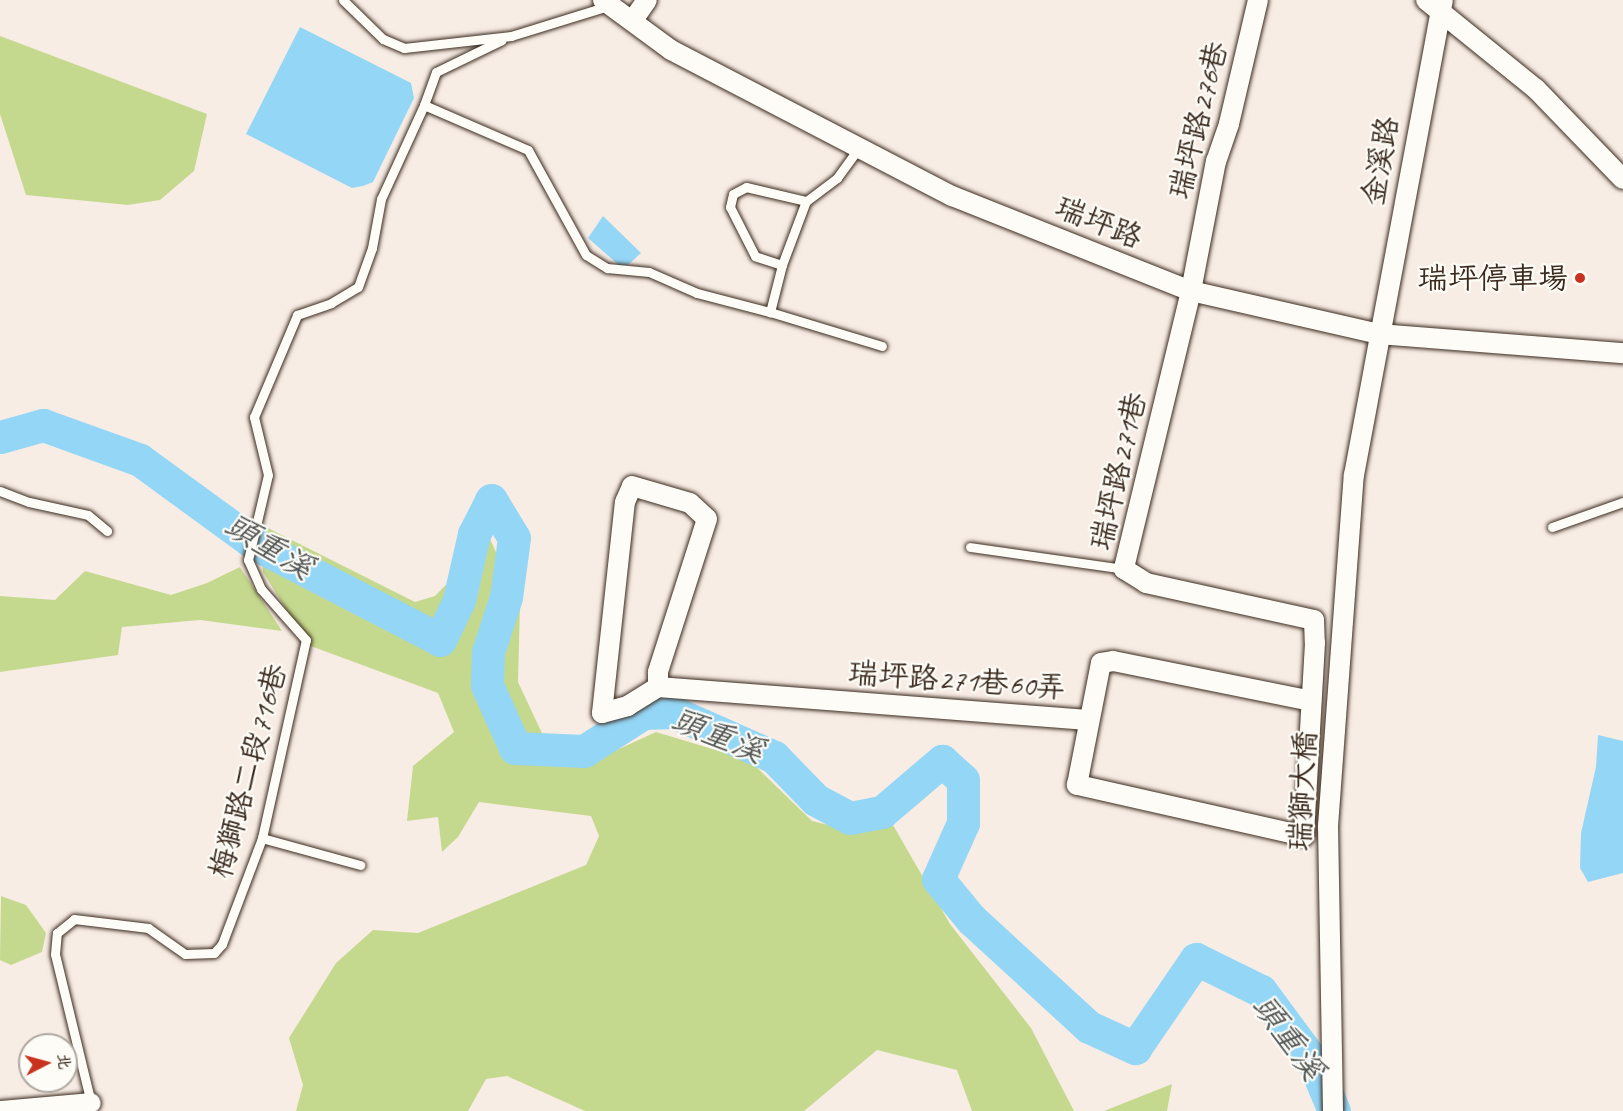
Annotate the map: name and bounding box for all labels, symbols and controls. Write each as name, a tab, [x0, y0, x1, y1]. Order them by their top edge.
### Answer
street label: 瑞坪路276巷	[1161, 38, 1235, 202]
street label: 金溪路	[1354, 114, 1406, 208]
street label: 瑞坪路	[1051, 188, 1147, 256]
place label: 瑞坪停車場	[1418, 260, 1568, 296]
marker: 瑞坪停車場	[1573, 271, 1587, 285]
street label: 瑞坪路271巷	[1082, 389, 1154, 553]
water label: 頭重溪	[218, 506, 320, 588]
street label: 瑞坪路271巷60弄	[847, 654, 1067, 706]
street label: 梅獅路二段716巷	[202, 660, 294, 882]
water label: 頭重溪	[666, 700, 770, 772]
street label: 瑞獅大橋	[1281, 730, 1323, 852]
water label: 頭重溪	[1244, 988, 1332, 1088]
north arrow	[18, 1033, 78, 1093]
text: 北	[53, 1052, 75, 1070]

